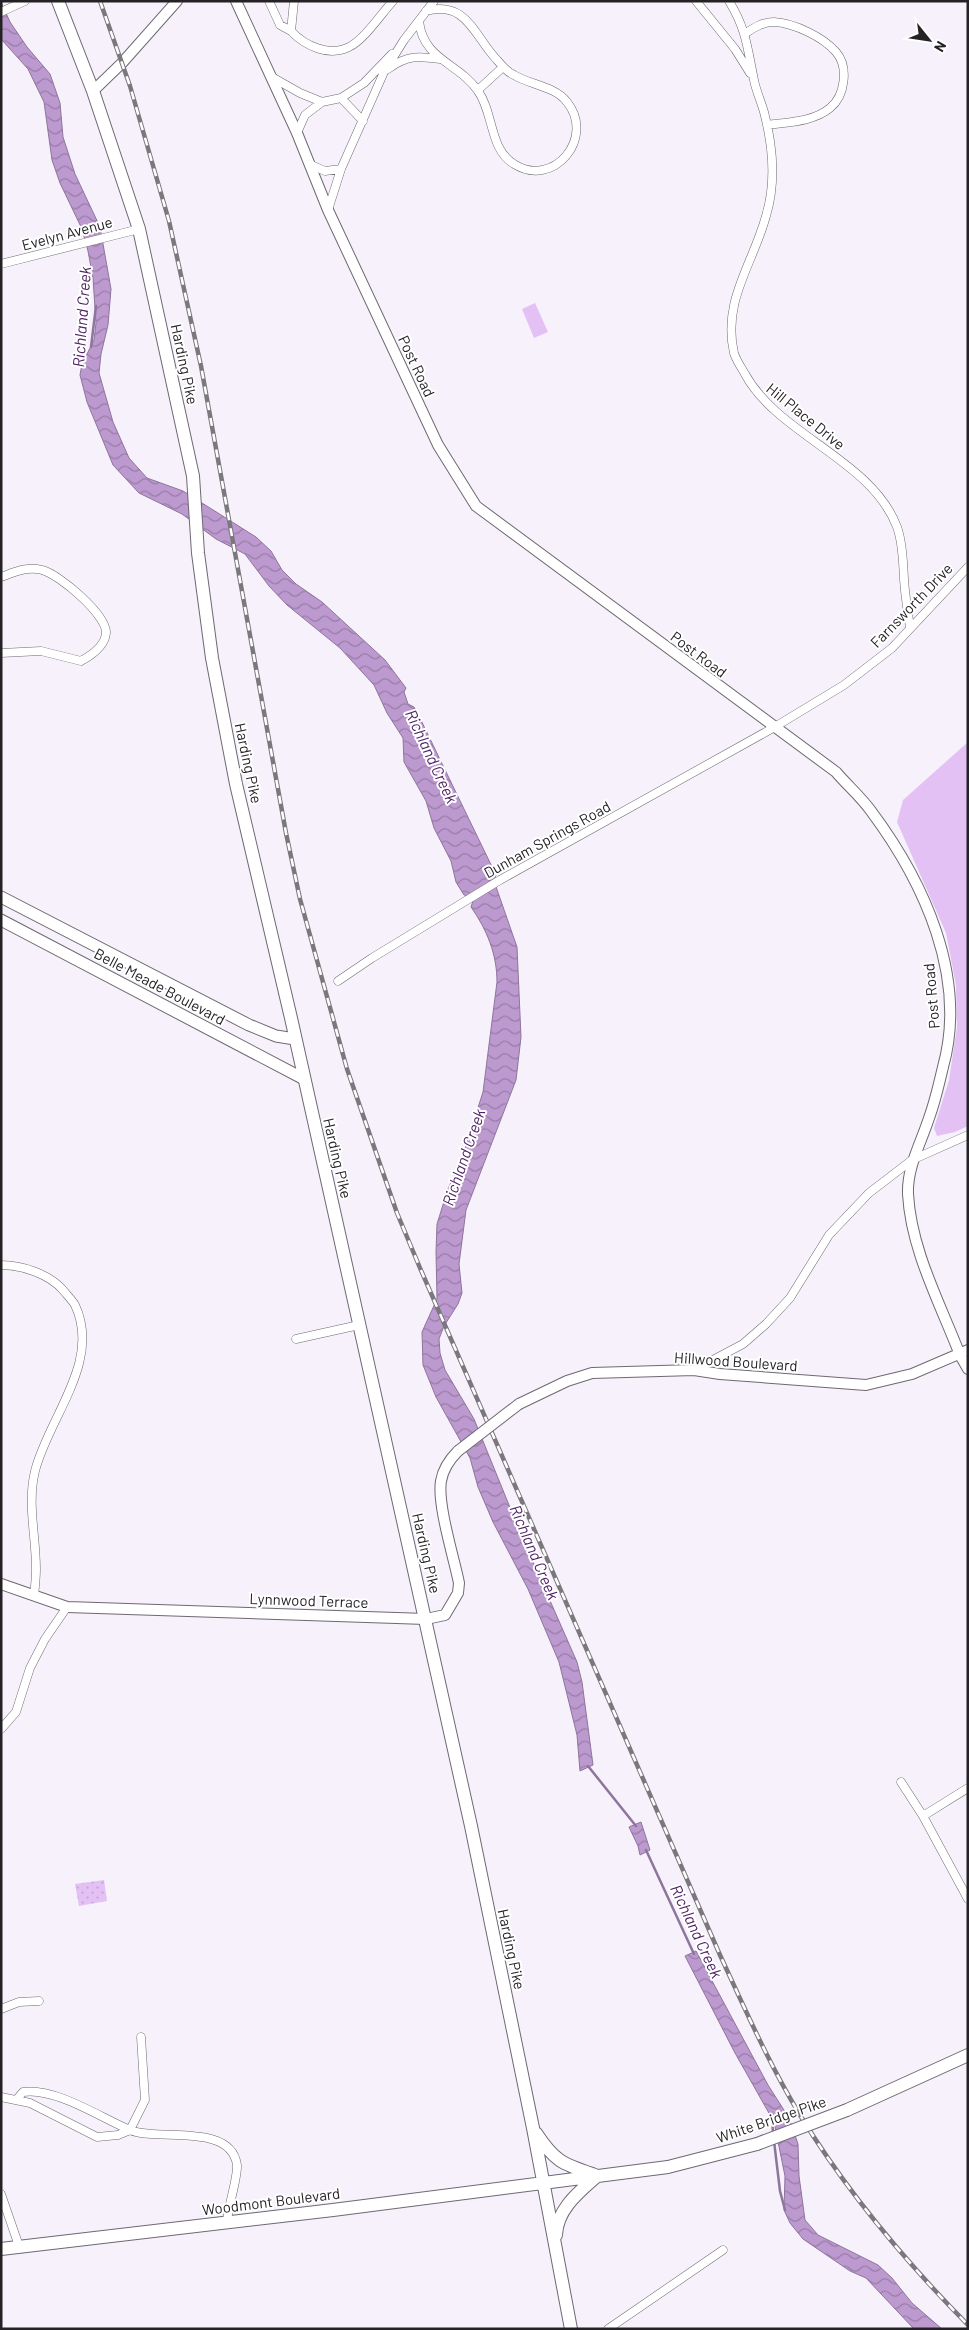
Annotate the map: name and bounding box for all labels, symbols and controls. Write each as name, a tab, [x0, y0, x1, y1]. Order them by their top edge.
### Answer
north arrow	[904, 15, 954, 65]
text: N	[931, 38, 950, 55]
street label: Evelyn Avenue	[20, 212, 114, 254]
water label: Richland Creek	[68, 266, 94, 368]
street label: Harding Pike	[168, 322, 202, 406]
street label: Post Road	[395, 332, 439, 400]
street label: Hill Place Drive	[763, 379, 849, 453]
street label: Farnsworth Drive	[866, 559, 956, 651]
street label: Post Road	[667, 627, 731, 681]
water label: Richland Creek	[402, 706, 462, 806]
street label: Harding Pike	[232, 721, 266, 805]
street label: Dunham Springs Road	[481, 797, 613, 881]
street label: Belle Meade Boulevard	[91, 944, 229, 1028]
street label: Post Road	[919, 963, 943, 1029]
water label: Richland Creek	[438, 1106, 489, 1208]
street label: Harding Pike	[320, 1116, 356, 1200]
street label: Hillwood Boulevard	[674, 1348, 798, 1374]
water label: Richland Creek	[507, 1502, 564, 1602]
street label: Harding Pike	[409, 1511, 445, 1595]
street label: Lynnwood Terrace	[249, 1589, 369, 1611]
water label: Richland Creek	[667, 1881, 727, 1981]
street label: Harding Pike	[495, 1907, 529, 1991]
street label: White Bridge Pike	[714, 2092, 828, 2146]
street label: Woodmont Boulevard	[201, 2184, 341, 2218]

